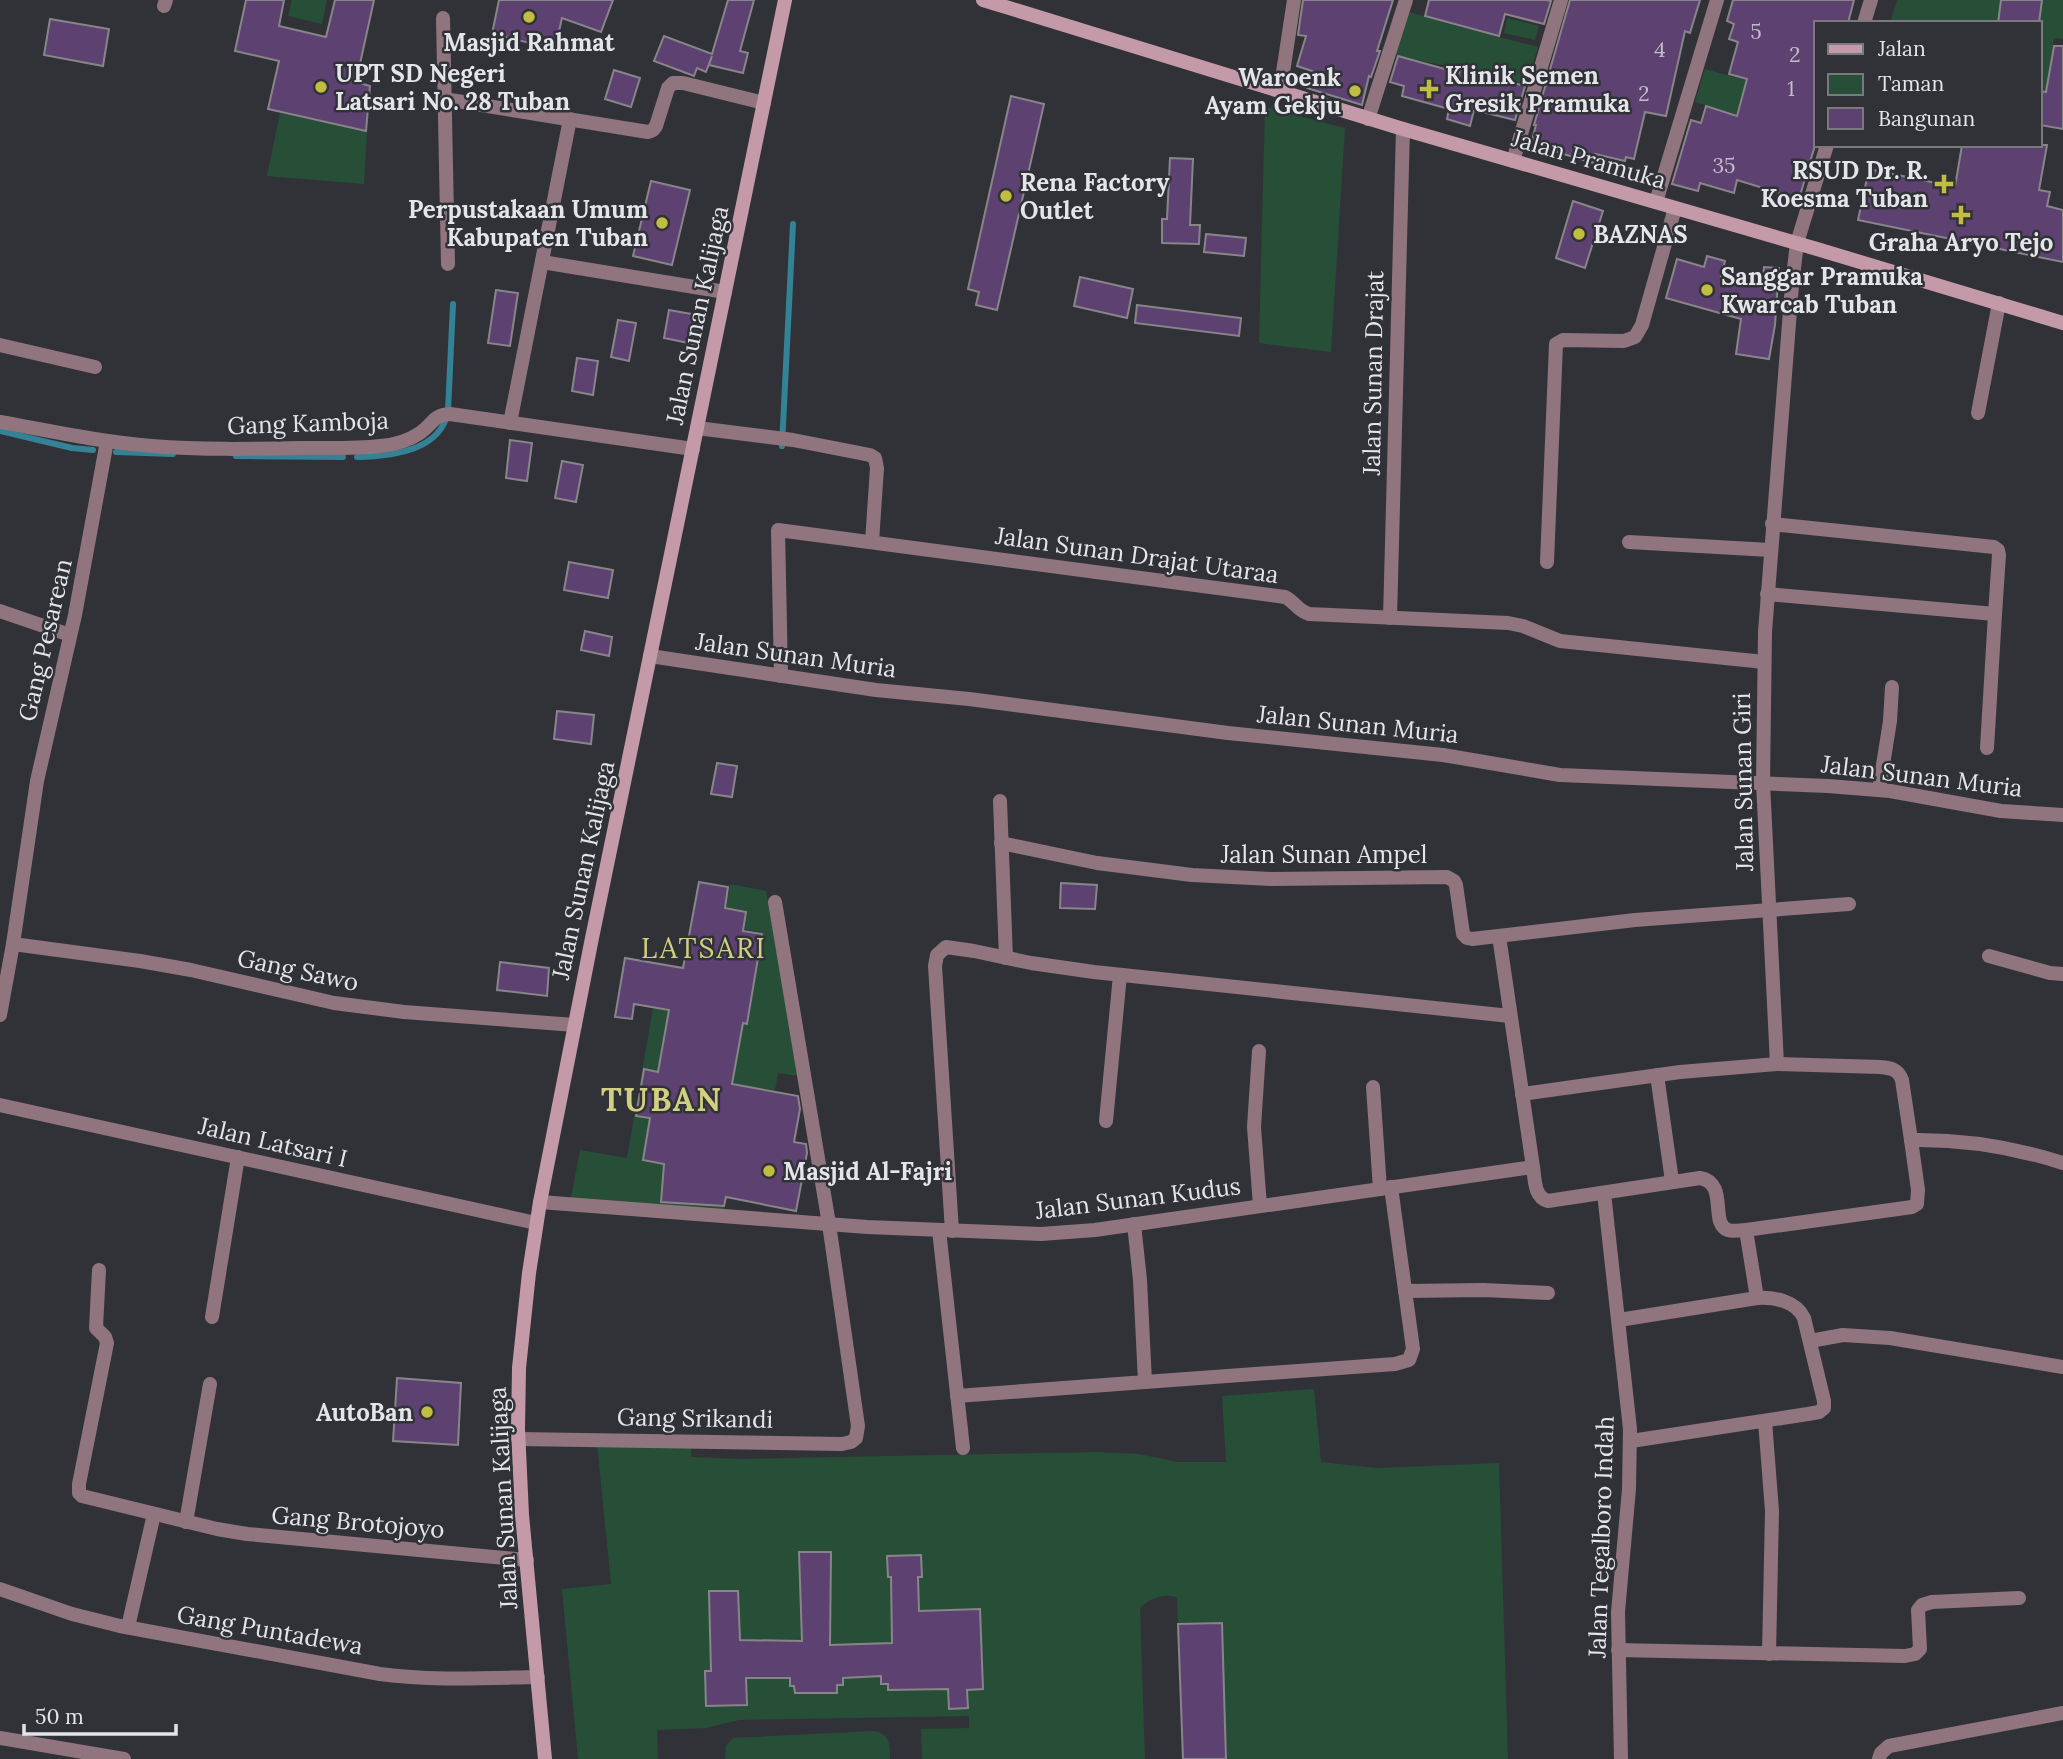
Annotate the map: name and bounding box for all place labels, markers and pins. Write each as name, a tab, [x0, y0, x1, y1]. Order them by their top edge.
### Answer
marker: Masjid Rahmat	[521, 9, 537, 25]
place label: Masjid Rahmat	[443, 27, 616, 58]
place label: UPT SD Negeri Latsari No. 28 Tuban	[335, 58, 570, 117]
place label: Klinik Semen Gresik Pramuka	[1445, 60, 1631, 119]
place label: Waroenk Ayam Gekju	[1205, 62, 1341, 121]
marker: UPT SD Negeri Latsari No. 28 Tuban	[313, 79, 329, 95]
marker: Klinik Semen Gresik Pramuka	[1419, 79, 1439, 99]
marker: Waroenk Ayam Gekju	[1347, 83, 1363, 99]
place label: RSUD Dr. R. Koesma Tuban	[1760, 155, 1928, 214]
place label: Rena Factory Outlet	[1020, 167, 1170, 226]
marker: RSUD Dr. R. Koesma Tuban	[1934, 174, 1954, 194]
marker: Rena Factory Outlet	[998, 188, 1014, 204]
place label: Perpustakaan Umum Kabupaten Tuban	[408, 194, 648, 253]
marker: Graha Aryo Tejo	[1951, 205, 1971, 225]
marker: Perpustakaan Umum Kabupaten Tuban	[654, 215, 670, 231]
place label: BAZNAS	[1593, 219, 1688, 250]
marker: BAZNAS	[1571, 226, 1587, 242]
place label: Graha Aryo Tejo	[1869, 227, 2053, 258]
place label: Sanggar Pramuka Kwarcab Tuban	[1721, 261, 1923, 320]
marker: Sanggar Pramuka Kwarcab Tuban	[1699, 282, 1715, 298]
place label: Masjid Al-Fajri	[783, 1156, 952, 1187]
marker: Masjid Al-Fajri	[761, 1163, 777, 1179]
place label: AutoBan	[316, 1397, 413, 1428]
marker: AutoBan	[419, 1404, 435, 1420]

